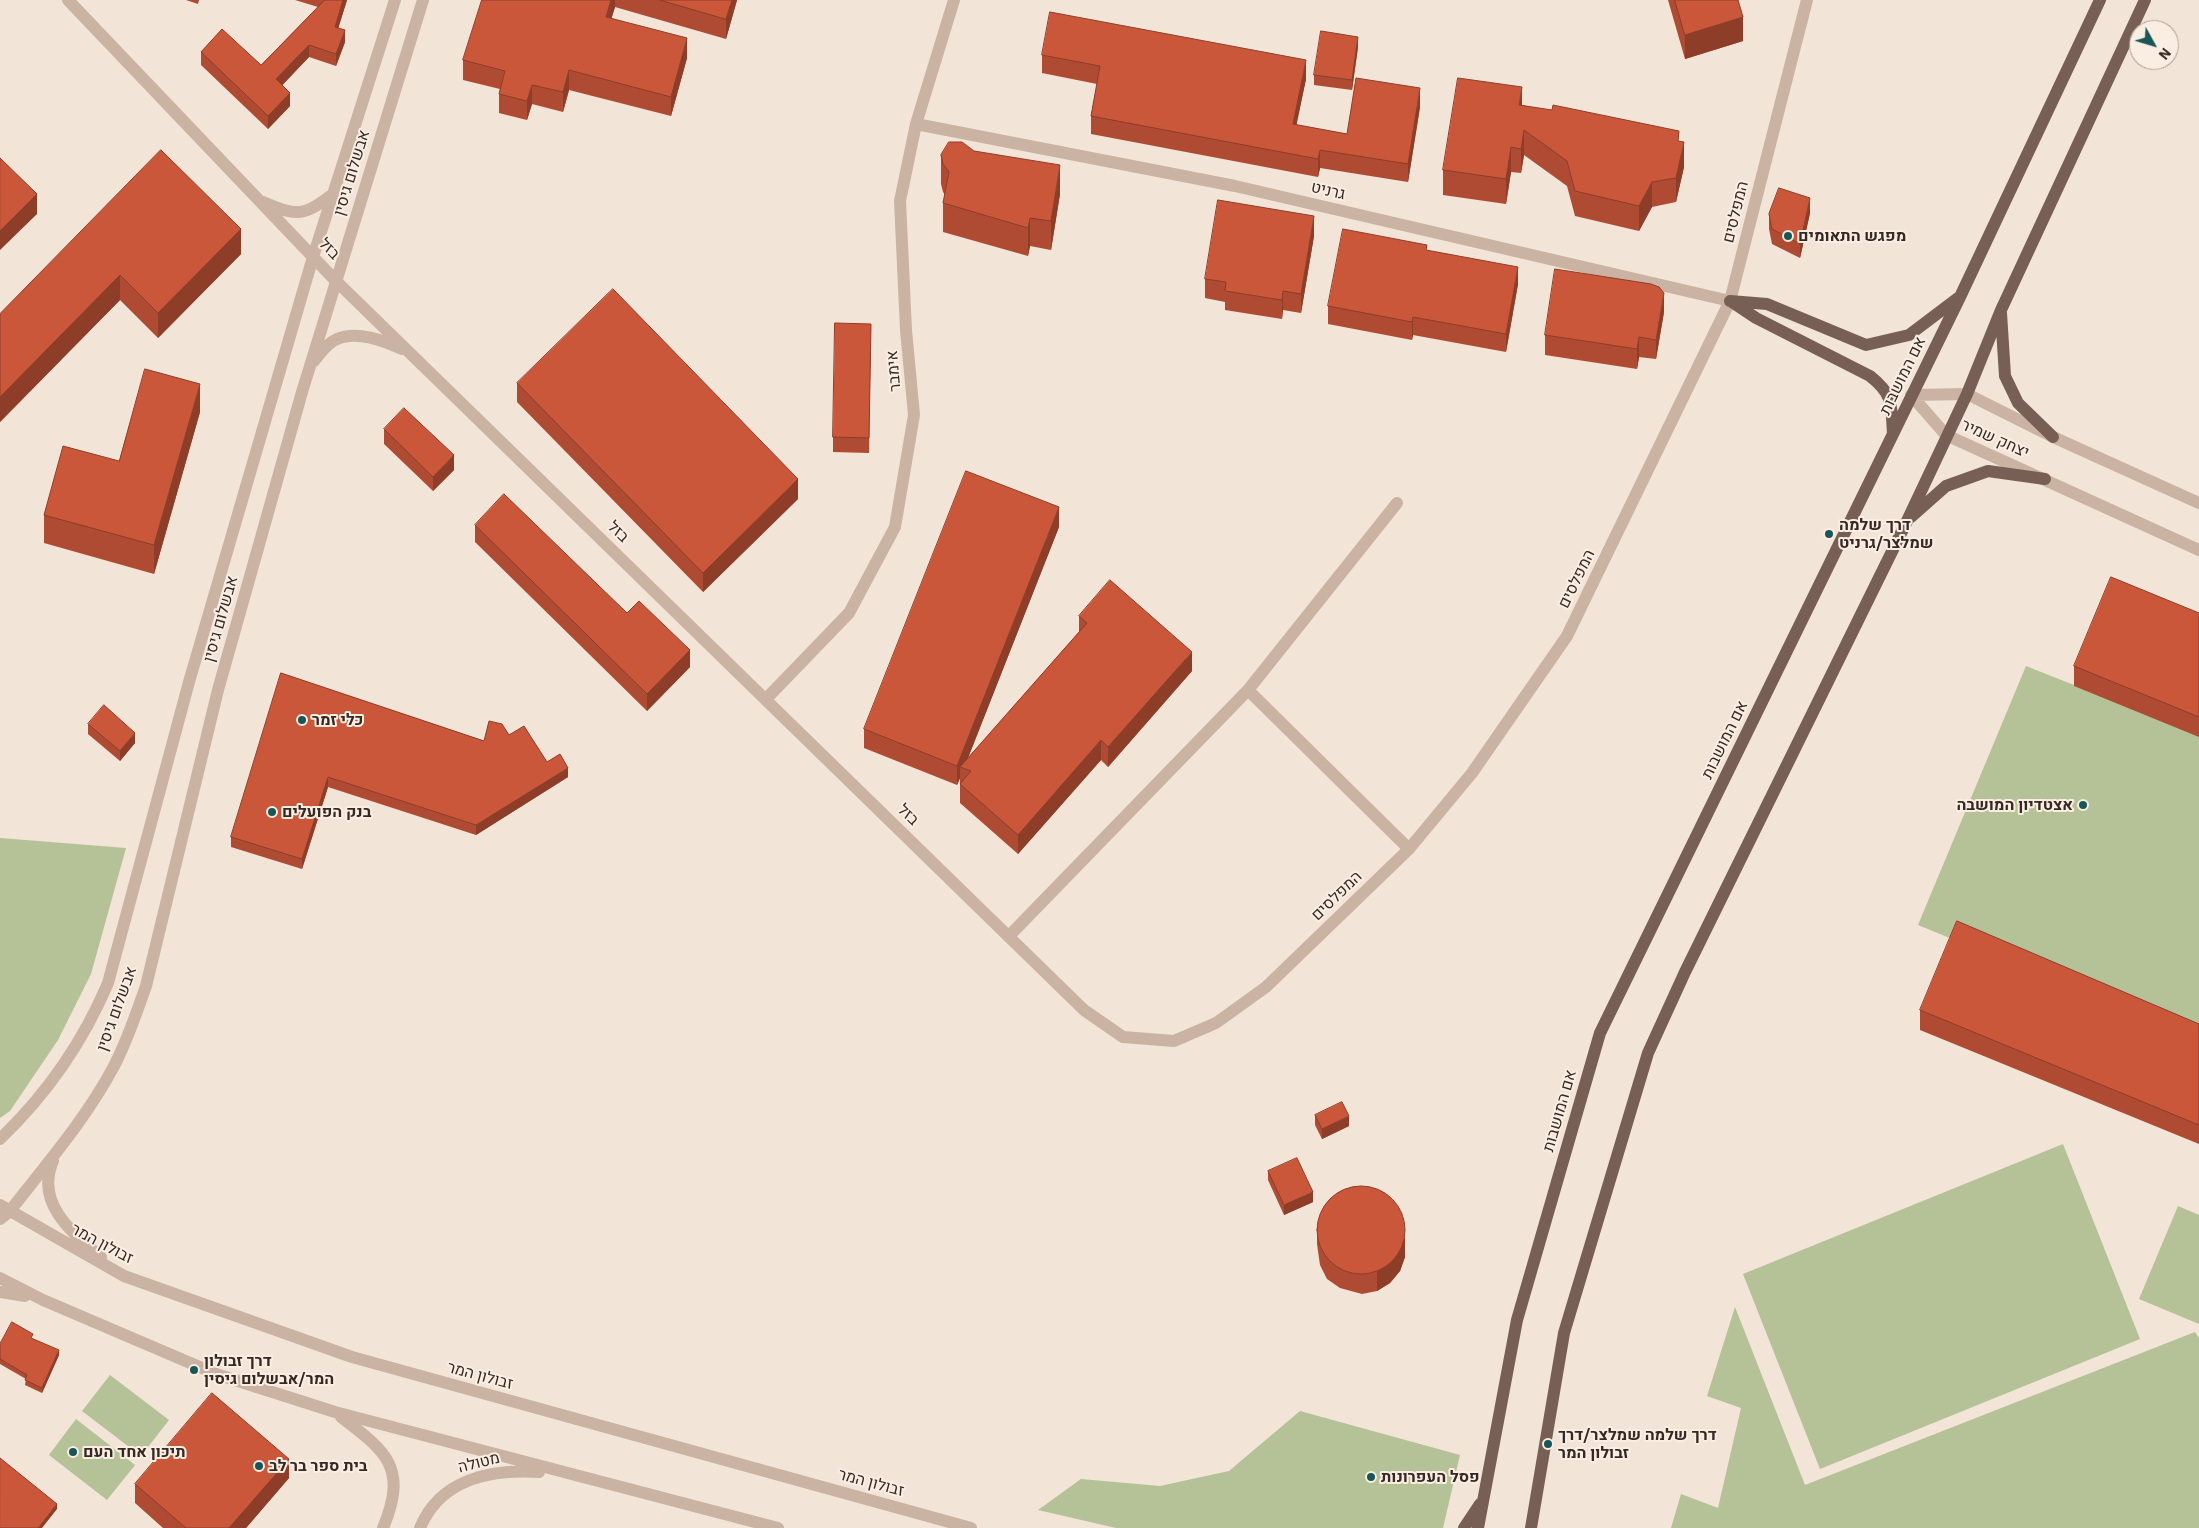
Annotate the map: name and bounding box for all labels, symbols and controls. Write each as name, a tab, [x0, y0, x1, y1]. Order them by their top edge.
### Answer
north arrow	[2129, 20, 2179, 70]
text: N	[2155, 44, 2175, 63]
street label: אבשלום גיסין	[330, 128, 374, 218]
street label: גרניט	[1309, 178, 1347, 204]
street label: המפלסים	[1719, 179, 1753, 245]
place label: מפגש התאומים	[1798, 226, 1906, 246]
marker: מפגש התאומים	[1782, 230, 1794, 242]
street label: בזל	[314, 234, 344, 264]
street label: אם המושבות	[1876, 334, 1930, 418]
street label: אימבר	[883, 349, 905, 393]
street label: יצחק שמיר	[1958, 415, 2032, 463]
place label: דרך שלמה שמלצר/גרניט	[1839, 515, 1934, 553]
street label: בזל	[603, 517, 633, 547]
marker: דרך שלמה שמלצר/גרניט	[1823, 528, 1835, 540]
street label: המפלסים	[1555, 546, 1599, 612]
street label: אבשלום גיסין	[200, 574, 242, 664]
street label: אם המושבות	[1698, 698, 1752, 782]
place label: כלי זמר	[312, 710, 363, 730]
marker: כלי זמר	[296, 714, 308, 726]
place label: אצטדיון המושבה	[1956, 795, 2073, 815]
marker: אצטדיון המושבה	[2077, 799, 2089, 811]
street label: בזל	[893, 800, 923, 830]
place label: בנק הפועלים	[282, 802, 371, 822]
marker: בנק הפועלים	[266, 806, 278, 818]
street label: המפלסים	[1308, 867, 1366, 925]
street label: אבשלום גיסין	[93, 964, 141, 1054]
street label: אם המושבות	[1539, 1068, 1581, 1154]
street label: זבולון המר	[68, 1220, 136, 1268]
place label: דרך זבולון המר/אבשלום גיסין	[204, 1351, 334, 1389]
street label: זבולון המר	[445, 1358, 515, 1394]
marker: דרך זבולון המר/אבשלום גיסין	[188, 1364, 200, 1376]
place label: דרך שלמה שמלצר/דרך זבולון המר	[1558, 1425, 1717, 1463]
marker: דרך שלמה שמלצר/דרך זבולון המר	[1542, 1438, 1554, 1450]
place label: תיכון אחד העם	[83, 1442, 185, 1462]
marker: תיכון אחד העם	[67, 1446, 79, 1458]
street label: מטולה	[456, 1449, 502, 1477]
place label: בית ספר בר לב	[269, 1456, 368, 1476]
marker: בית ספר בר לב	[253, 1460, 265, 1472]
street label: זבולון המר	[836, 1465, 906, 1501]
place label: פסל העפרונות	[1381, 1467, 1480, 1487]
marker: פסל העפרונות	[1365, 1471, 1377, 1483]

